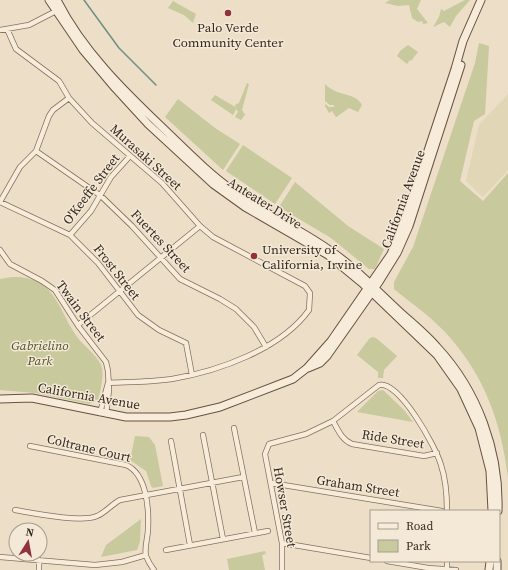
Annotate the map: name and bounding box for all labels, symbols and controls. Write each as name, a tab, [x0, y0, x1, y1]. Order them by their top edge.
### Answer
marker: Palo Verde Community Center	[223, 8, 233, 18]
place label: Palo Verde Community Center	[173, 19, 284, 51]
street label: Murasaki Street	[107, 120, 186, 194]
street label: California Avenue	[377, 147, 429, 251]
street label: O'Keeffe Street	[59, 150, 124, 228]
street label: Anteater Drive	[225, 173, 306, 233]
street label: Fuertes Street	[127, 206, 195, 277]
street label: Frost Street	[90, 241, 145, 304]
place label: University of California, Irvine	[262, 241, 363, 273]
marker: University of California, Irvine	[249, 251, 259, 261]
street label: Twain Street	[53, 277, 110, 346]
park label: Gabrielino Park	[11, 337, 69, 369]
street label: California Avenue	[36, 379, 142, 413]
street label: Ride Street	[361, 426, 426, 452]
street label: Coltrane Court	[45, 430, 133, 466]
street label: Howser Street	[270, 465, 301, 549]
street label: Graham Street	[315, 471, 401, 501]
legend	[370, 510, 500, 562]
text: Road	[406, 518, 433, 534]
north arrow	[8, 522, 48, 562]
text: N	[24, 525, 35, 541]
text: Park	[406, 538, 431, 554]

